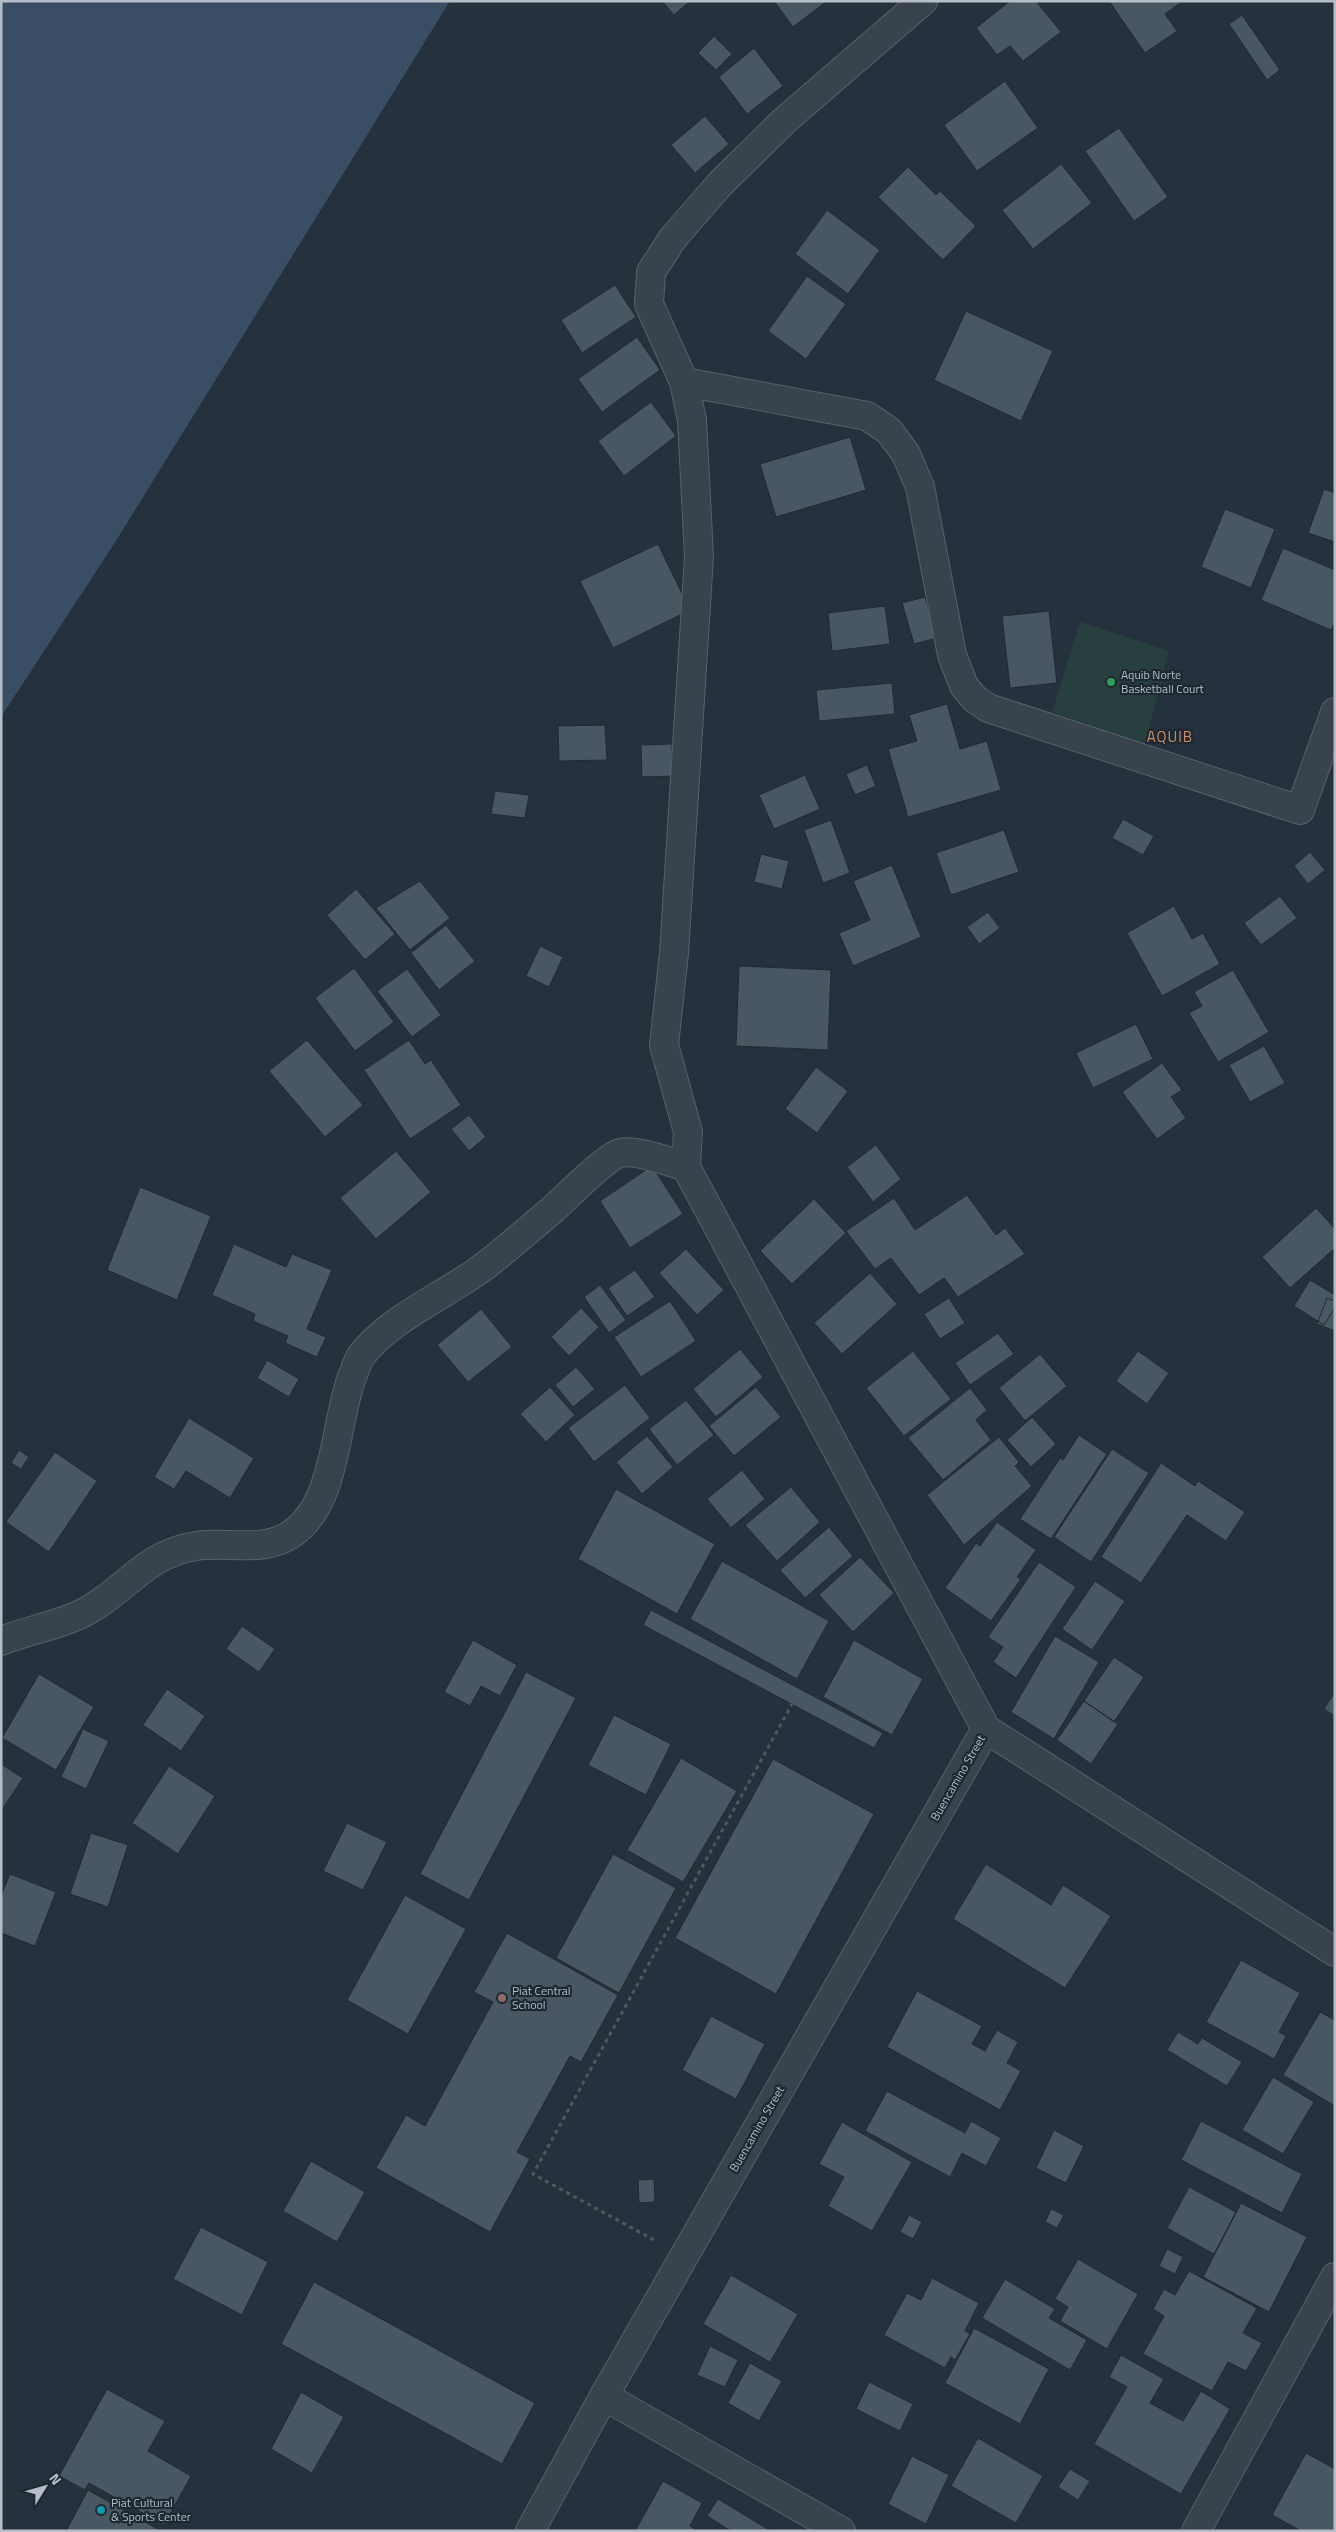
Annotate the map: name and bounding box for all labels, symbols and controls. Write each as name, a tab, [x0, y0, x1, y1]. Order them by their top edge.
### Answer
place label: Aquib Norte Basketball Court	[1121, 665, 1205, 698]
marker: Aquib Norte Basketball Court	[1105, 676, 1117, 688]
district label: AQUIB	[1147, 725, 1193, 748]
street label: Buencamino Street	[925, 1731, 990, 1824]
place label: Piat Central School	[512, 1981, 571, 2014]
marker: Piat Central School	[496, 1992, 508, 2004]
street label: Buencamino Street	[724, 2082, 789, 2175]
north arrow	[20, 2462, 70, 2512]
text: N	[44, 2469, 67, 2489]
place label: Piat Cultural & Sports Center	[111, 2493, 191, 2526]
marker: Piat Cultural & Sports Center	[95, 2504, 107, 2516]

